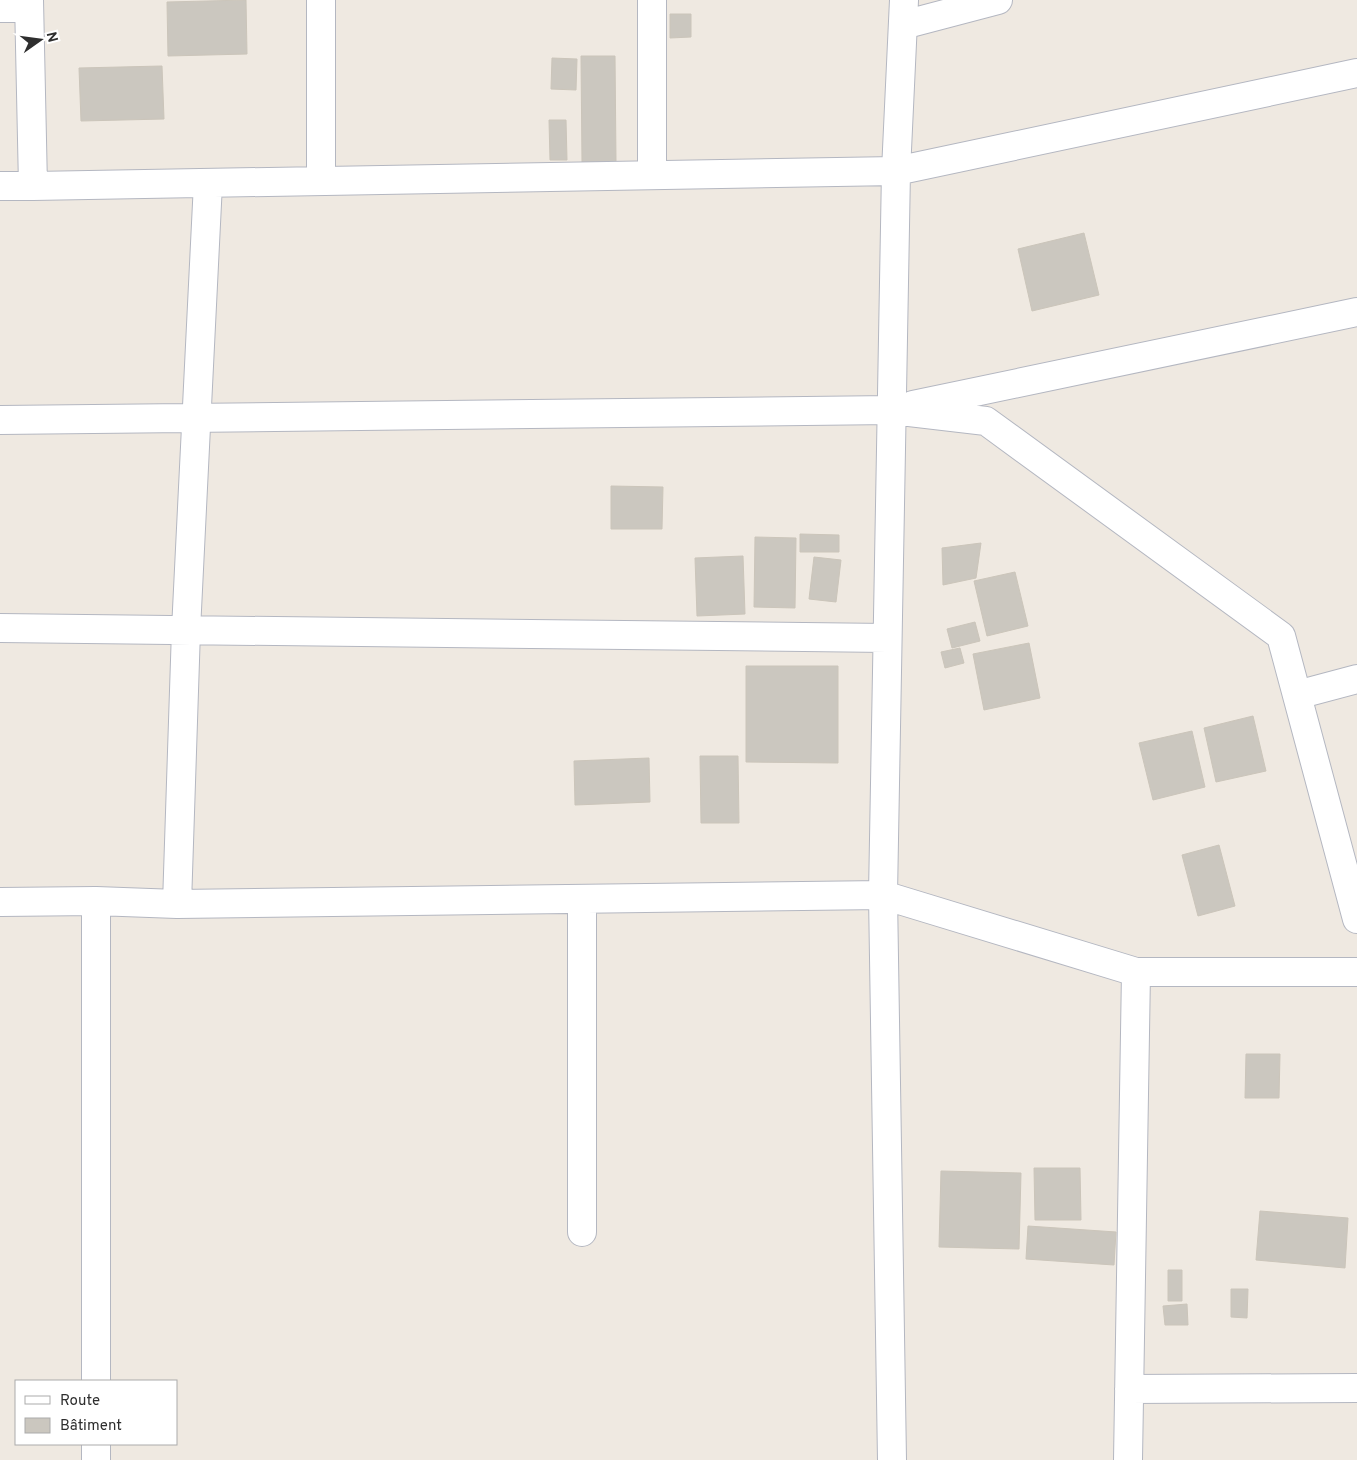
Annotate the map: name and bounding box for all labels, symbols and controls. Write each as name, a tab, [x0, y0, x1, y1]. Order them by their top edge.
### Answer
north arrow	[15, 15, 65, 65]
text: N	[42, 30, 61, 44]
legend	[15, 1380, 178, 1445]
text: Route	[60, 1392, 100, 1411]
text: Bâtiment	[60, 1417, 122, 1436]

